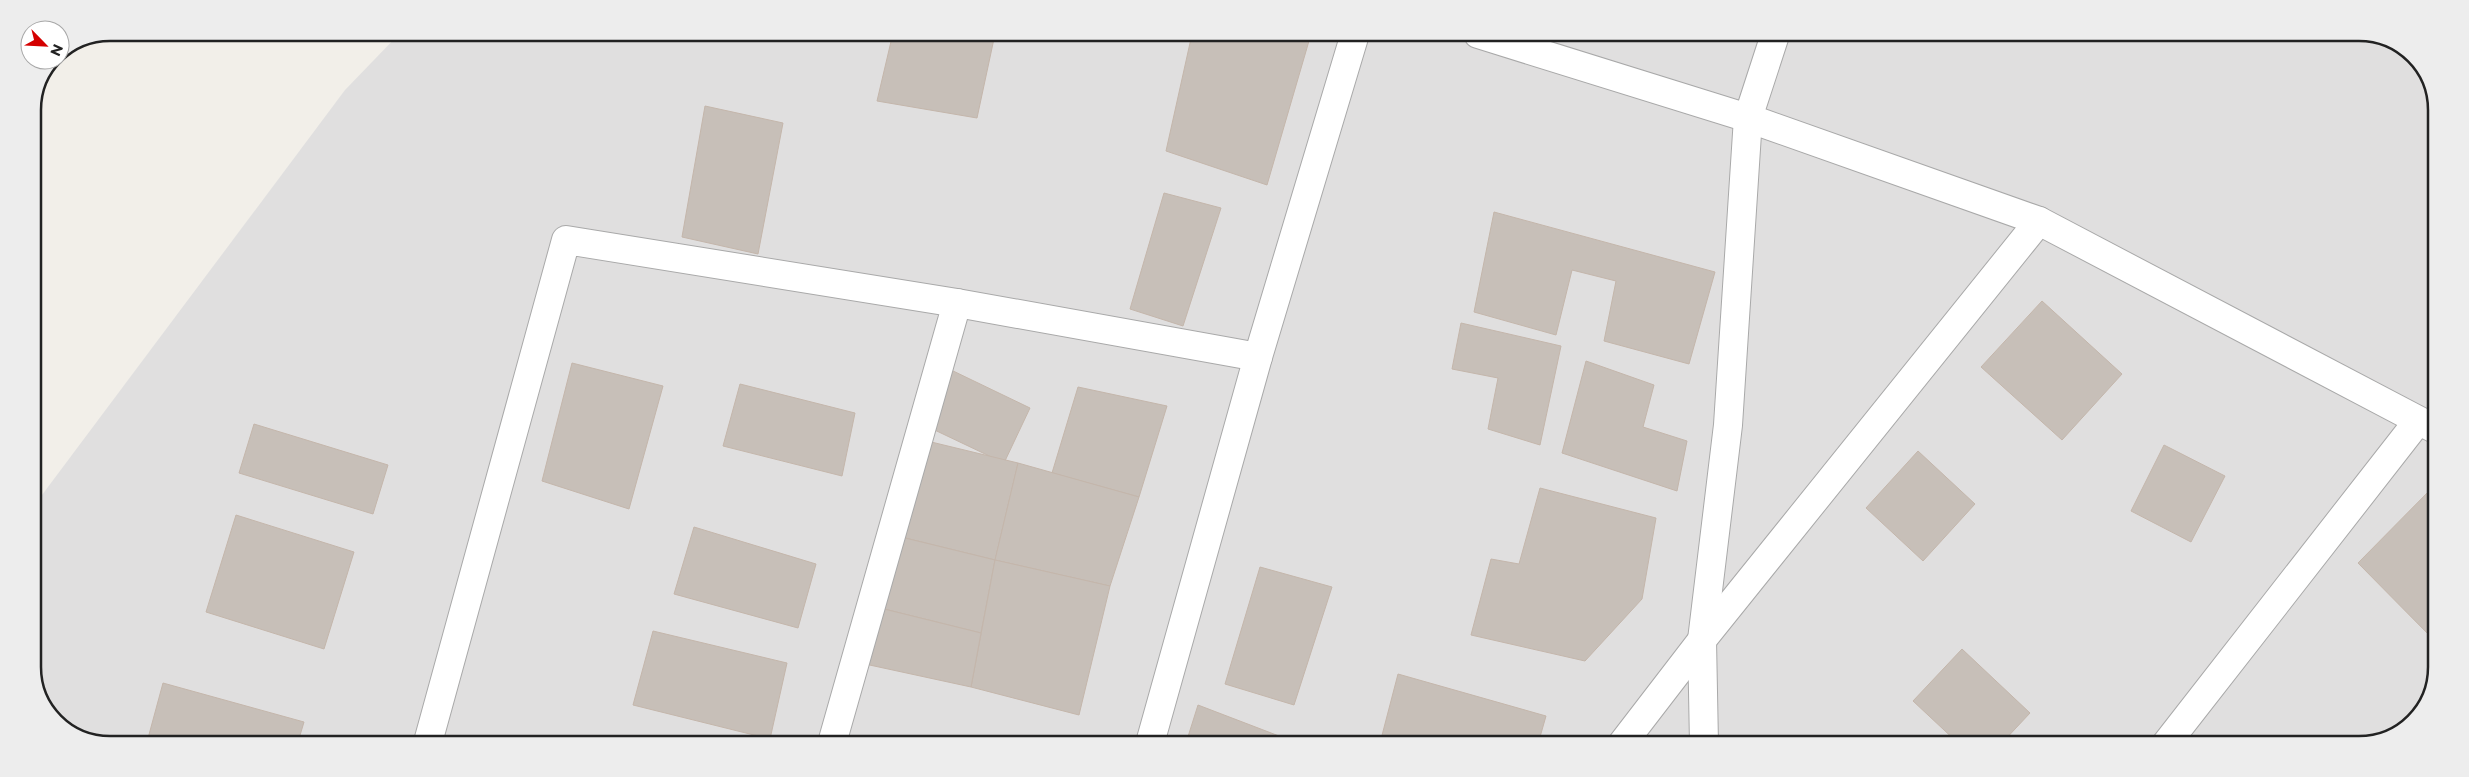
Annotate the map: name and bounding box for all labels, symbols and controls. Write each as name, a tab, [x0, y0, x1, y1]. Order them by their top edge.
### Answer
north arrow	[20, 20, 70, 70]
text: N	[46, 41, 67, 59]

